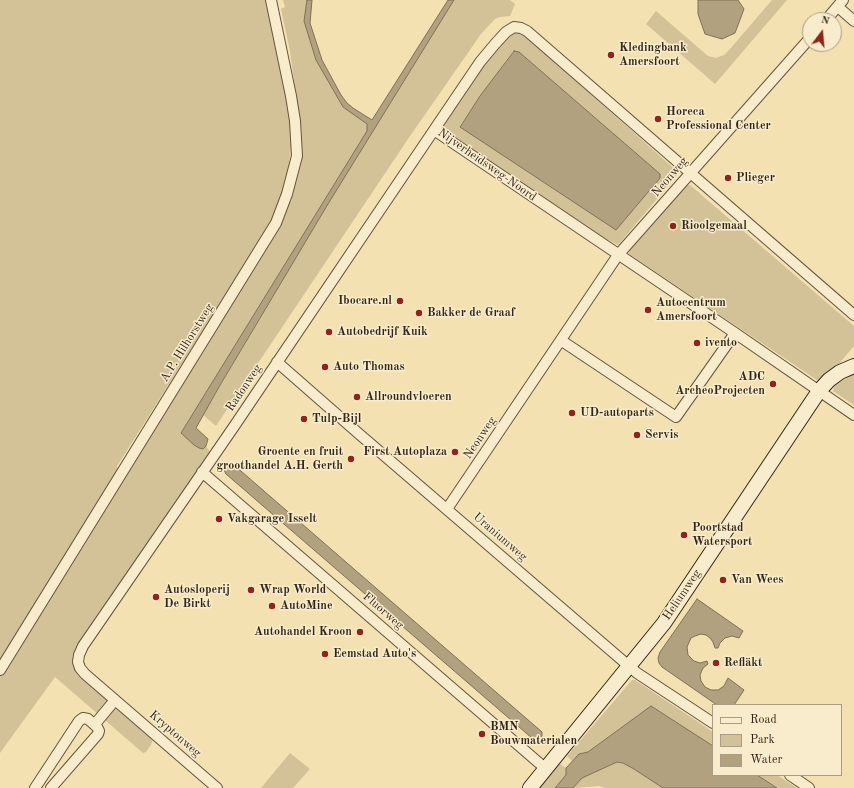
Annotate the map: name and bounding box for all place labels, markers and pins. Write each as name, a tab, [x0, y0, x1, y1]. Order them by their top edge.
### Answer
place label: Kledingbank Amersfoort	[619, 41, 687, 69]
marker: Kledingbank Amersfoort	[606, 50, 616, 60]
place label: Horeca Professional Center	[666, 105, 771, 133]
marker: Horeca Professional Center	[653, 114, 663, 124]
place label: Plieger	[736, 171, 775, 185]
marker: Plieger	[723, 173, 733, 183]
place label: Rioolgemaal	[681, 219, 747, 233]
marker: Rioolgemaal	[668, 221, 678, 231]
place label: Ibocare.nl	[338, 294, 392, 308]
marker: Ibocare.nl	[395, 296, 405, 306]
place label: Autocentrum Amersfoort	[656, 296, 726, 324]
marker: Autocentrum Amersfoort	[643, 305, 653, 315]
place label: Bakker de Graaf	[427, 306, 515, 320]
marker: Bakker de Graaf	[414, 308, 424, 318]
place label: Autobedrijf Kuik	[337, 325, 428, 339]
marker: Autobedrijf Kuik	[324, 327, 334, 337]
place label: ivento	[705, 336, 737, 350]
marker: ivento	[692, 338, 702, 348]
place label: Auto Thomas	[333, 360, 405, 374]
marker: Auto Thomas	[320, 362, 330, 372]
place label: ADC ArcheoProjecten	[675, 370, 765, 398]
marker: ADC ArcheoProjecten	[768, 379, 778, 389]
place label: Allroundvloeren	[365, 390, 452, 404]
marker: Allroundvloeren	[352, 392, 362, 402]
place label: UD-autoparts	[580, 406, 654, 420]
marker: UD-autoparts	[567, 408, 577, 418]
place label: Tulp-Bijl	[312, 412, 361, 426]
marker: Tulp-Bijl	[299, 414, 309, 424]
place label: Servis	[645, 428, 678, 442]
marker: Servis	[632, 430, 642, 440]
place label: Groente en fruit groothandel A.H. Gerth	[216, 445, 343, 473]
place label: First Autoplaza	[363, 445, 447, 459]
marker: First Autoplaza	[450, 447, 460, 457]
marker: Groente en fruit groothandel A.H. Gerth	[346, 454, 356, 464]
place label: Vakgarage Isselt	[227, 512, 317, 526]
marker: Vakgarage Isselt	[214, 514, 224, 524]
place label: Poortstad Watersport	[692, 521, 752, 549]
marker: Poortstad Watersport	[679, 530, 689, 540]
place label: Van Wees	[731, 573, 783, 587]
marker: Van Wees	[718, 575, 728, 585]
place label: Autosloperij De Birkt	[164, 583, 230, 611]
place label: Wrap World	[259, 583, 326, 597]
marker: Wrap World	[246, 585, 256, 595]
marker: Autosloperij De Birkt	[151, 592, 161, 602]
place label: AutoMine	[280, 599, 333, 613]
marker: AutoMine	[267, 601, 277, 611]
place label: Autohandel Kroon	[254, 625, 352, 639]
marker: Autohandel Kroon	[355, 627, 365, 637]
place label: Eemstad Auto's	[333, 647, 416, 661]
marker: Eemstad Auto's	[320, 649, 330, 659]
place label: Refläkt	[724, 656, 762, 670]
marker: Refläkt	[711, 658, 721, 668]
place label: BMN Bouwmaterialen	[490, 720, 577, 748]
marker: BMN Bouwmaterialen	[477, 729, 487, 739]

